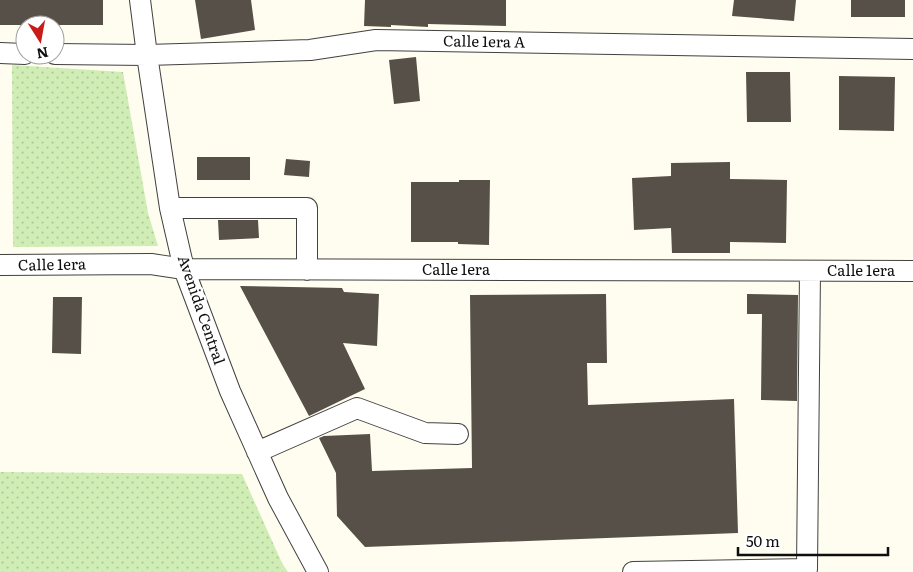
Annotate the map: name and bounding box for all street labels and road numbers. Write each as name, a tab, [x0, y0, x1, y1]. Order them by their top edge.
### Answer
street label: Calle 1era A	[443, 28, 525, 53]
street label: Calle 1era	[18, 251, 87, 276]
street label: Avenida Central	[173, 252, 232, 367]
street label: Calle 1era	[422, 257, 491, 280]
street label: Calle 1era	[827, 258, 896, 281]

